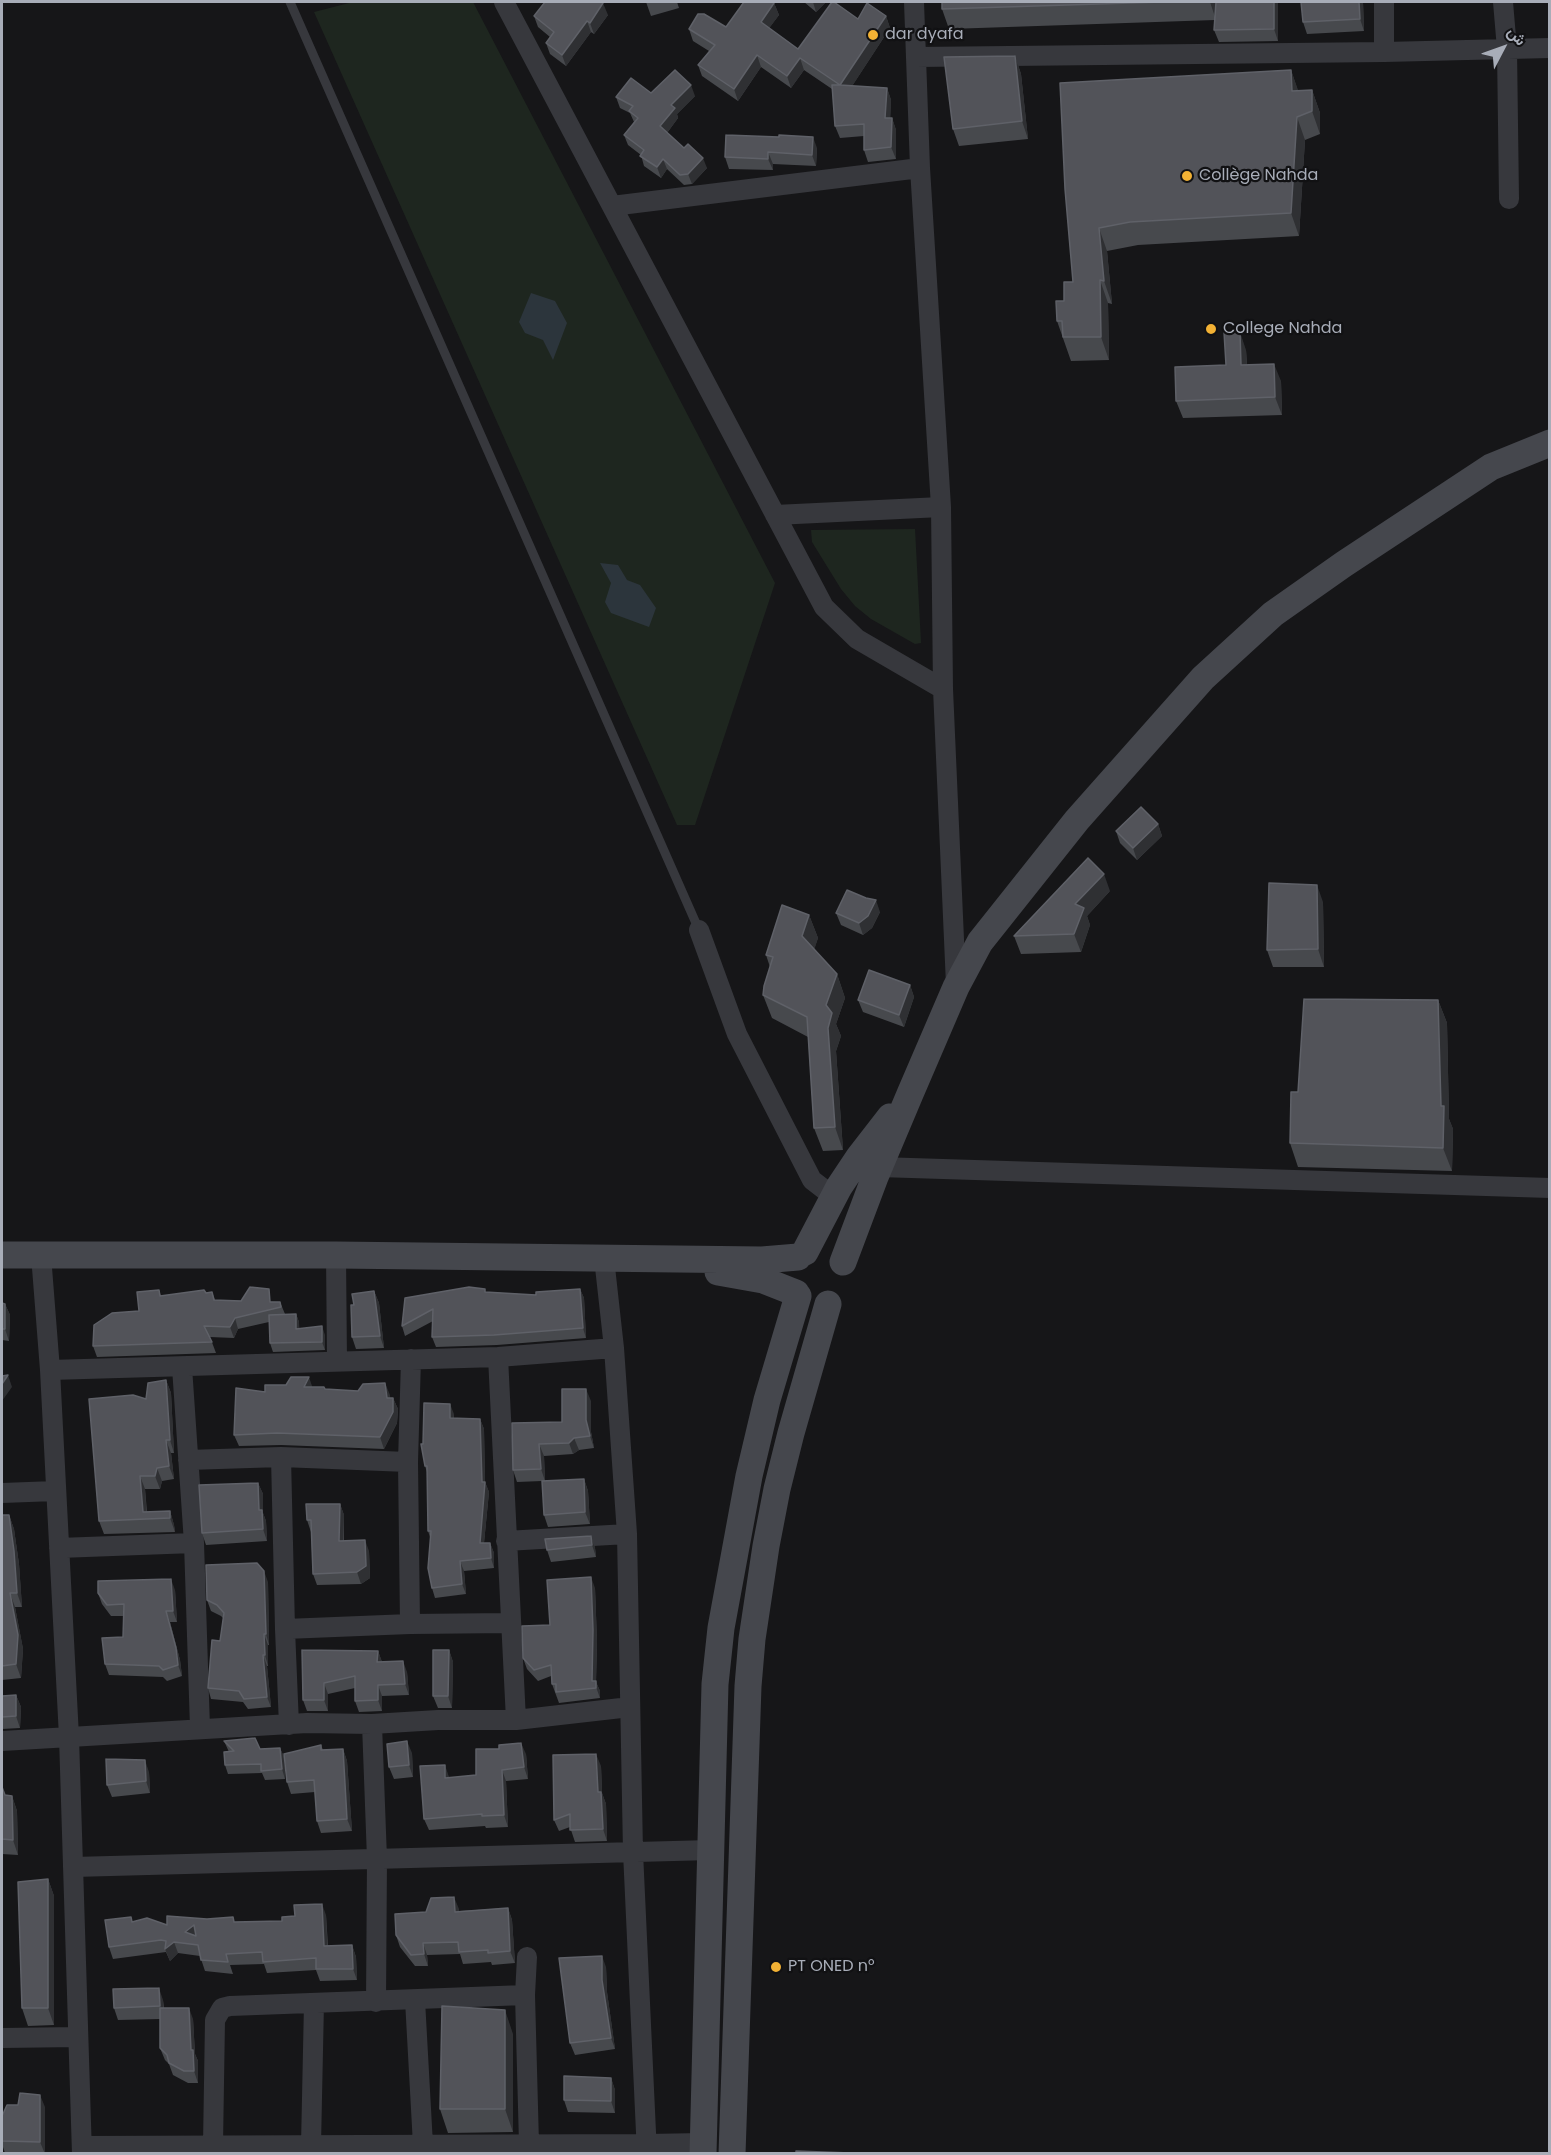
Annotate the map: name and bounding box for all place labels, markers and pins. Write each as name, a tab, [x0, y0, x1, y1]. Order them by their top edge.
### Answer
place label: dar dyafa	[885, 25, 964, 45]
marker: dar dyafa	[866, 28, 880, 42]
place label: Collège Nahda	[1199, 166, 1318, 186]
marker: Collège Nahda	[1180, 169, 1194, 183]
place label: College Nahda	[1223, 319, 1342, 339]
marker: College Nahda	[1204, 322, 1218, 336]
place label: PT ONED n°	[788, 1957, 875, 1977]
marker: PT ONED n°	[769, 1960, 783, 1974]

